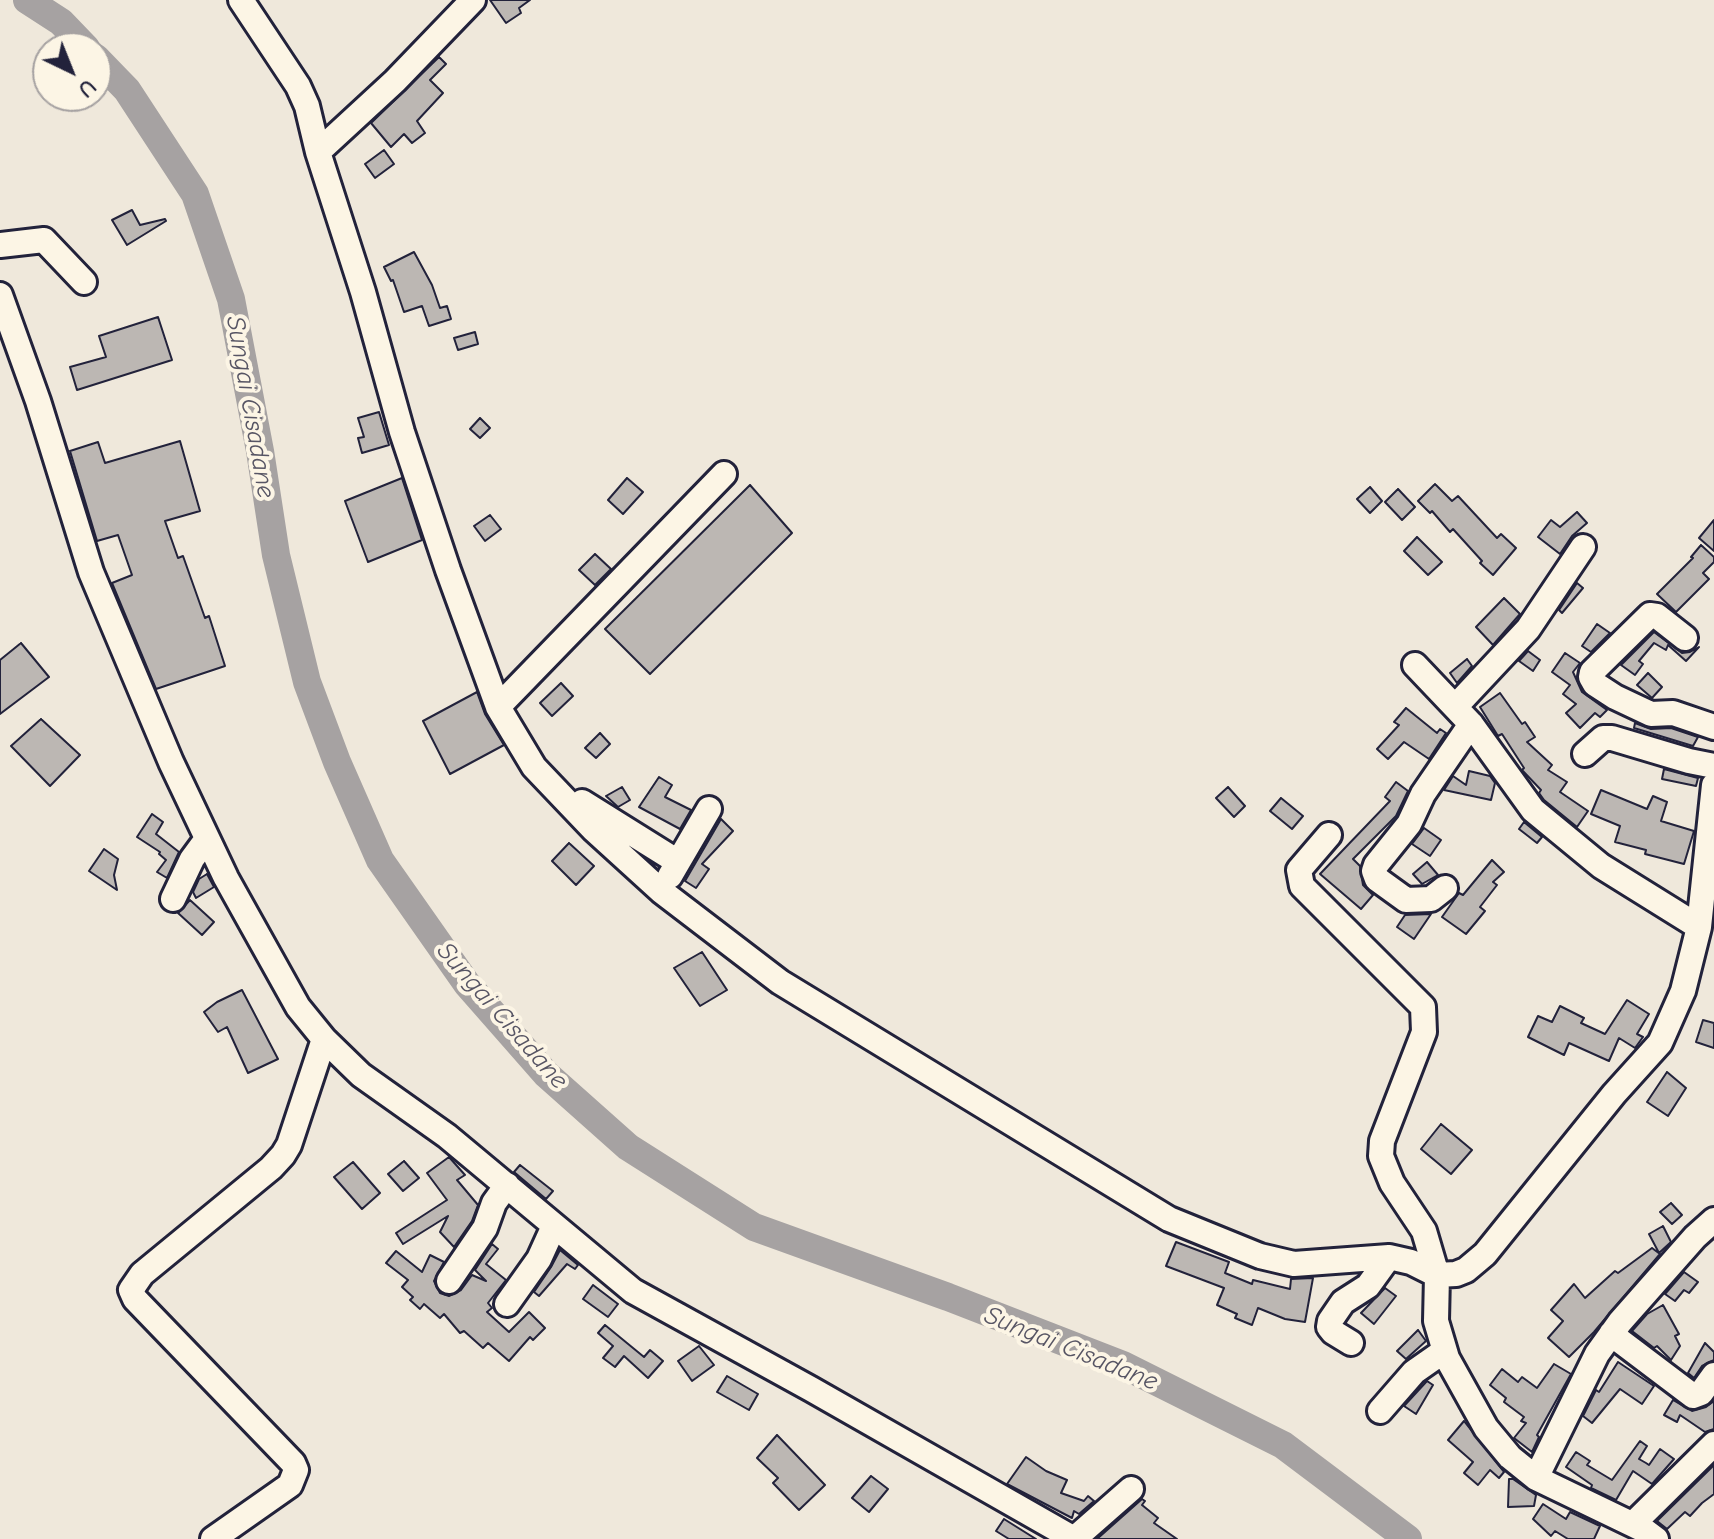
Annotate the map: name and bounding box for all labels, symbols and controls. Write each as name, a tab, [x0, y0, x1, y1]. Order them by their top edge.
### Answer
north arrow	[32, 32, 112, 112]
text: U	[73, 74, 101, 103]
water label: Sungai Cisadane	[219, 313, 281, 501]
water label: Sungai Cisadane	[430, 936, 574, 1096]
water label: Sungai Cisadane	[980, 1300, 1162, 1398]

